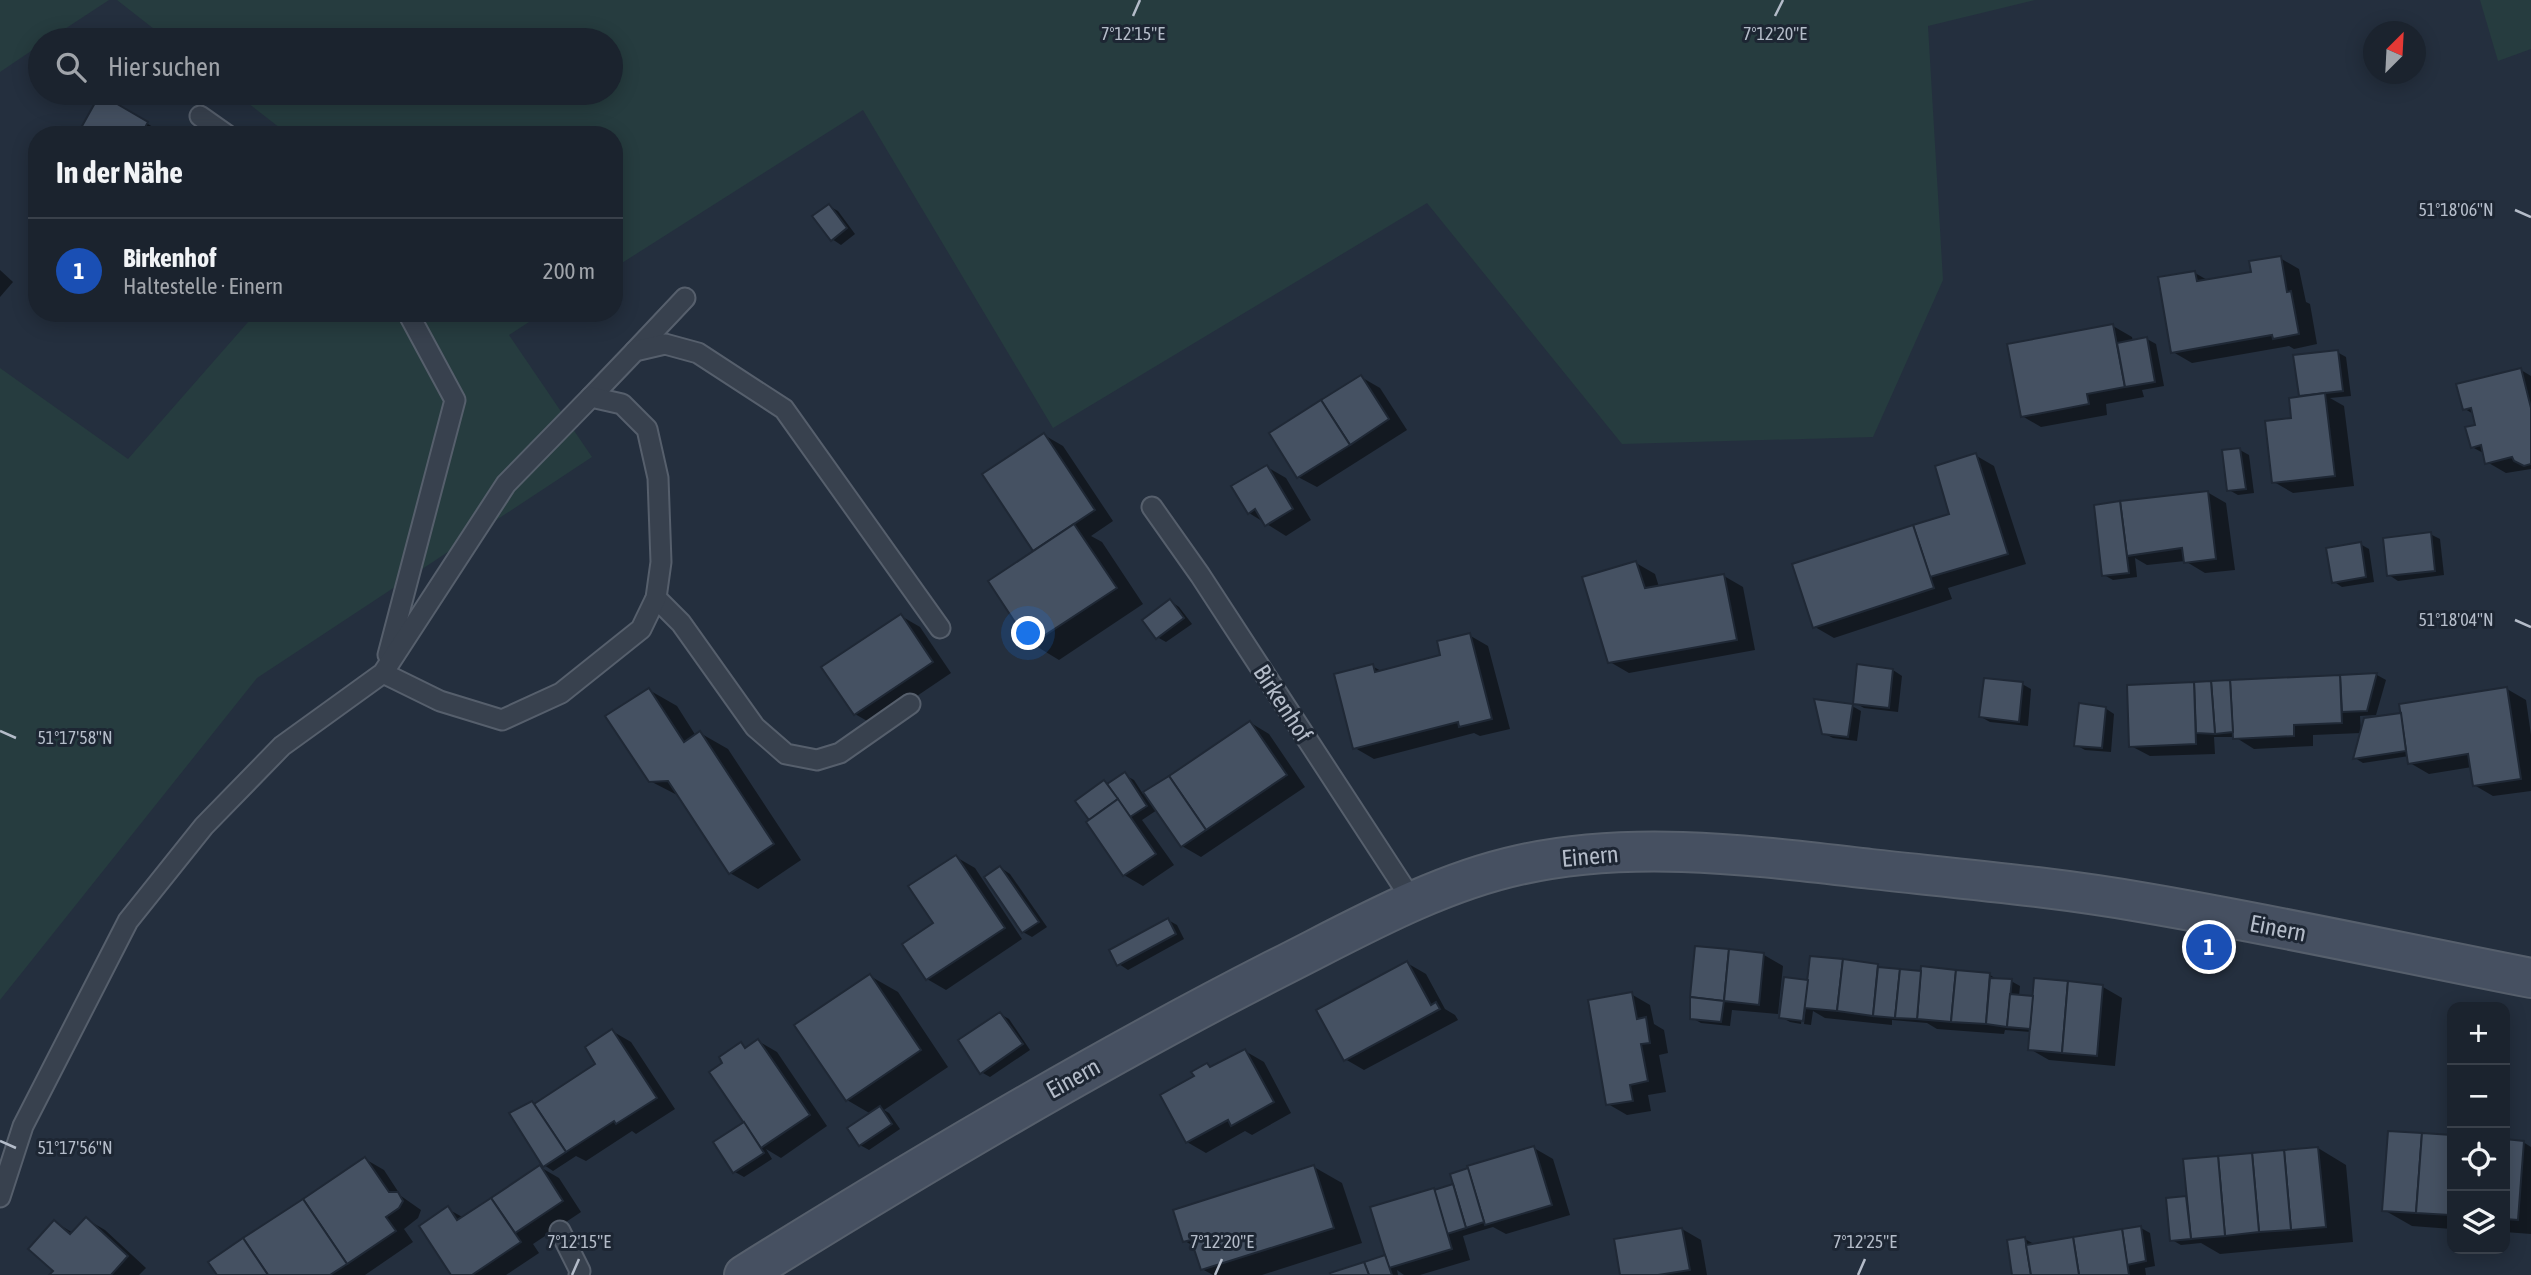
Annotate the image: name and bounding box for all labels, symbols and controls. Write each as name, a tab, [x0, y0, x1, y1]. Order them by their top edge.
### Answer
north arrow	[2363, 21, 2426, 84]
text: 7°12'15"E	[1101, 23, 1165, 44]
text: 7°12'20"E	[1743, 23, 1807, 44]
search box	[28, 28, 623, 105]
icon: search	[52, 48, 90, 86]
text: Hier suchen	[108, 52, 221, 82]
text: In der Nähe	[56, 155, 183, 189]
text: 51°18'06"N	[2418, 199, 2494, 220]
text: Birkenhof	[123, 243, 216, 273]
text: 1	[74, 258, 84, 284]
text: 200 m	[543, 258, 595, 284]
text: Haltestelle · Einern	[123, 273, 283, 299]
text: 51°18'04"N	[2418, 609, 2494, 630]
your location	[1011, 616, 1045, 650]
street label: Birkenhof	[1248, 660, 1318, 747]
text: 51°17'58"N	[37, 727, 113, 748]
street label: Einern	[1560, 840, 1620, 872]
street label: Einern	[2247, 909, 2309, 947]
pin: 1	[2186, 921, 2232, 973]
map controls	[2447, 1002, 2510, 1254]
button: +	[2447, 1002, 2510, 1065]
street label: Einern	[1042, 1052, 1104, 1104]
button: −	[2447, 1065, 2510, 1128]
button: locate	[2447, 1128, 2510, 1191]
text: 51°17'56"N	[37, 1137, 113, 1158]
button: layers	[2447, 1191, 2510, 1254]
text: 7°12'15"E	[547, 1231, 611, 1252]
text: 7°12'20"E	[1190, 1231, 1254, 1252]
text: 7°12'25"E	[1833, 1231, 1897, 1252]

